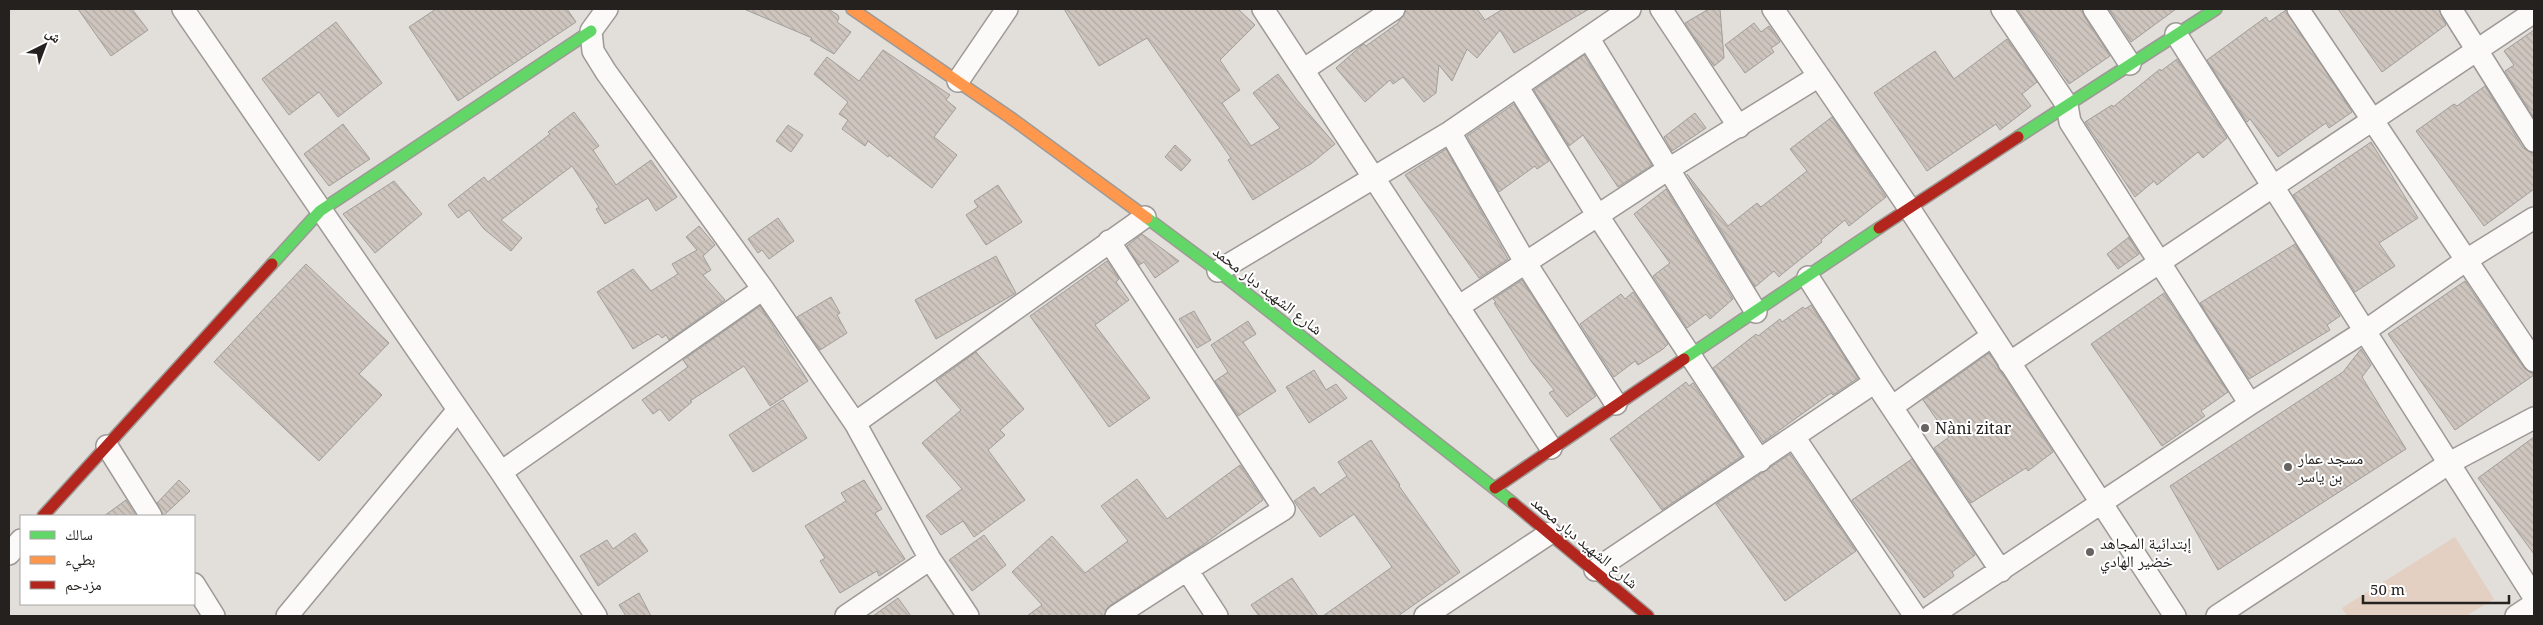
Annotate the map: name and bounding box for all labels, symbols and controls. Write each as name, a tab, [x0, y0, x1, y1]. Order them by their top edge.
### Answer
north arrow	[20, 20, 70, 70]
text: ش	[42, 23, 66, 47]
street label: شارع الشهيد دبار محمد	[1209, 240, 1327, 340]
place label: Nàni zitar	[1935, 417, 2012, 439]
marker: Nàni zitar	[1919, 422, 1931, 434]
place label: مسجد عمار بن ياسر	[2297, 447, 2363, 487]
marker: مسجد عمار بن ياسر	[2282, 461, 2294, 473]
street label: شارع الشهيد دبار محمد	[1527, 491, 1643, 593]
legend	[20, 515, 195, 605]
text: سالك	[65, 524, 93, 544]
place label: إبتدائية المجاهد خضير الهادي	[2100, 532, 2191, 574]
marker: إبتدائية المجاهد خضير الهادي	[2084, 546, 2096, 558]
text: بطيء	[65, 549, 95, 572]
scale bar	[2363, 572, 2509, 604]
text: مزدحم	[65, 574, 102, 595]
text: 50 m	[2370, 579, 2405, 599]

